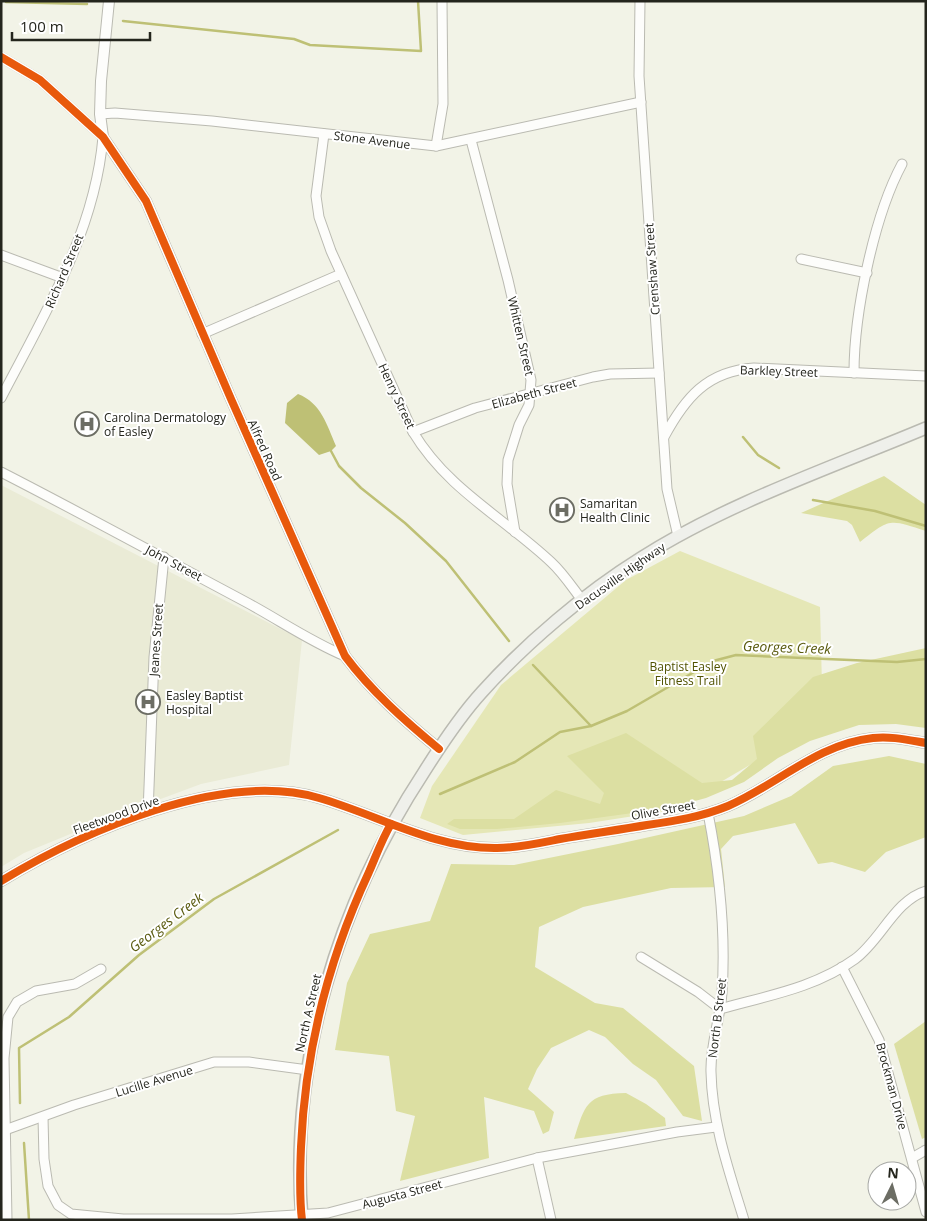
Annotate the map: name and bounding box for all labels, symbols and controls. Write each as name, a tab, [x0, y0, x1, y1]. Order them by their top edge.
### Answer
scale bar	[12, 10, 150, 42]
text: 100 m	[20, 16, 64, 36]
street label: Stone Avenue	[333, 127, 412, 153]
street label: Crenshaw Street	[640, 222, 664, 316]
street label: Richard Street	[41, 231, 87, 311]
street label: Whitten Street	[504, 295, 538, 377]
street label: Henry Street	[374, 360, 420, 432]
street label: Barkley Street	[740, 361, 818, 381]
street label: Elizabeth Street	[490, 373, 578, 413]
place label: Carolina Dermatology of Easley	[104, 409, 227, 440]
hospital icon: Carolina Dermatology of Easley	[74, 411, 100, 437]
street label: Alfred Road	[244, 417, 286, 483]
place label: Samaritan Health Clinic	[580, 495, 650, 526]
hospital icon: Samaritan Health Clinic	[549, 497, 575, 523]
street label: Dacusville Highway	[571, 538, 669, 614]
street label: John Street	[142, 541, 205, 585]
street label: Jeanes Street	[145, 603, 167, 678]
water label: Georges Creek	[743, 636, 833, 658]
park label: Baptist Easley Fitness Trail	[649, 658, 727, 689]
place label: Easley Baptist Hospital	[166, 687, 243, 718]
hospital icon: Easley Baptist Hospital	[135, 689, 161, 715]
street label: Fleetwood Drive	[71, 791, 162, 838]
street label: Olive Street	[630, 796, 696, 824]
water label: Georges Creek	[125, 887, 208, 956]
street label: North A Street	[291, 972, 325, 1054]
street label: North B Street	[704, 977, 730, 1059]
street label: Brockman Drive	[872, 1041, 912, 1132]
street label: Lucille Avenue	[113, 1061, 195, 1101]
north arrow	[867, 1161, 917, 1211]
text: N	[887, 1163, 900, 1183]
street label: Augusta Street	[360, 1175, 444, 1213]

